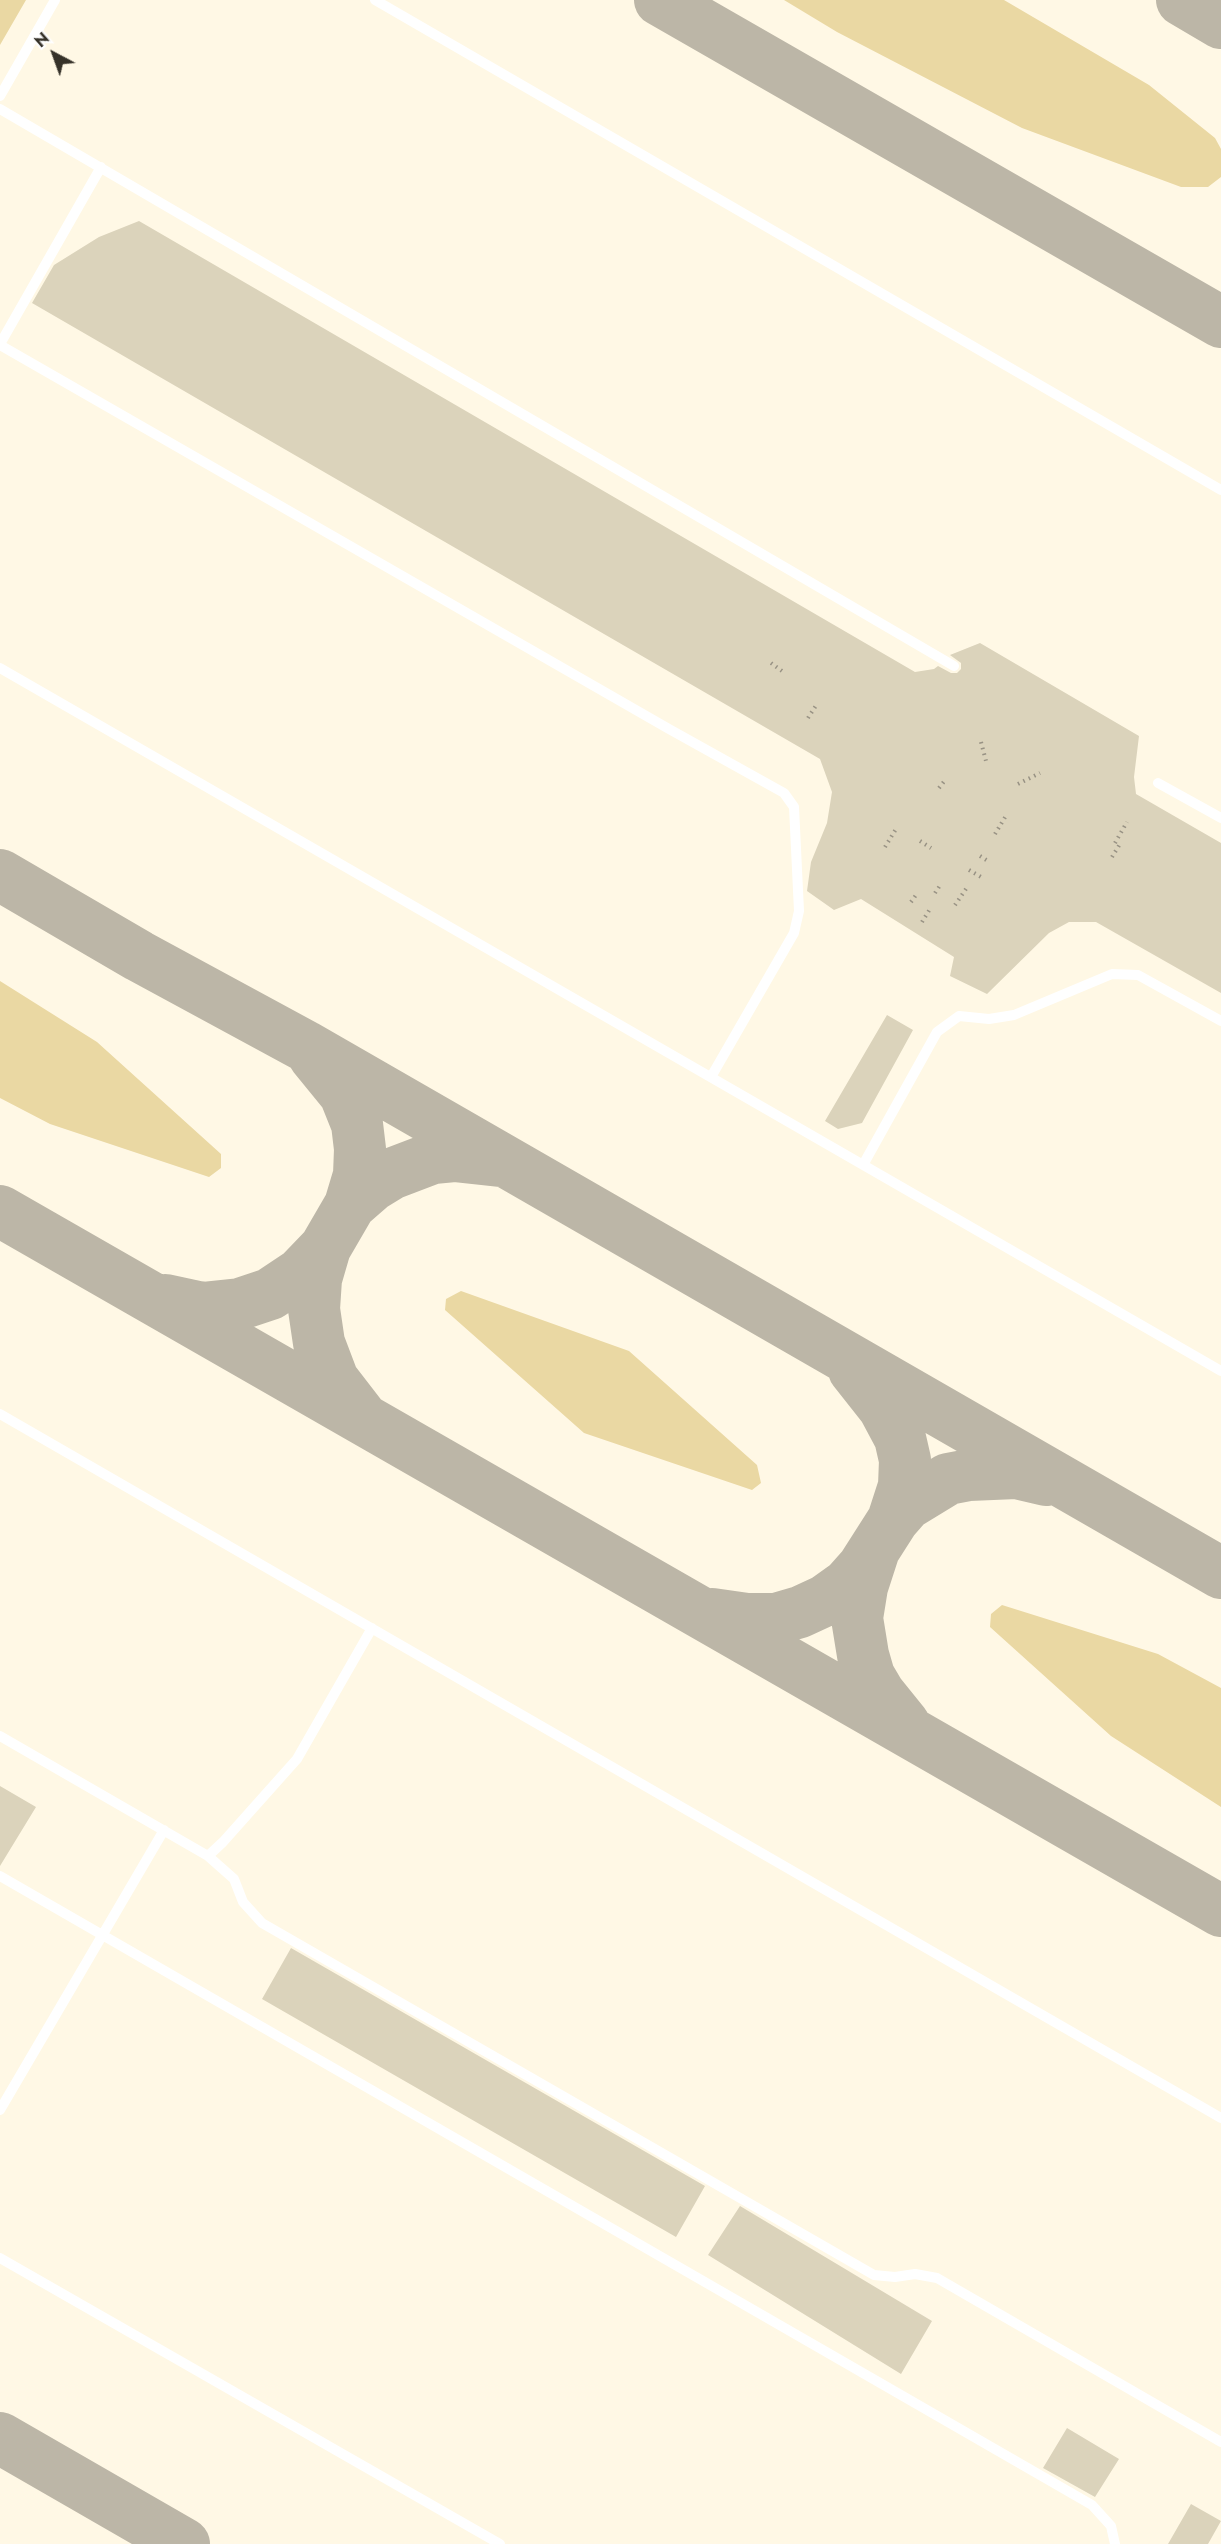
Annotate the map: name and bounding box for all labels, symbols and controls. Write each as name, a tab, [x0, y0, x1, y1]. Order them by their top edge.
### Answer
north arrow	[24, 24, 84, 84]
text: N	[30, 27, 54, 53]

